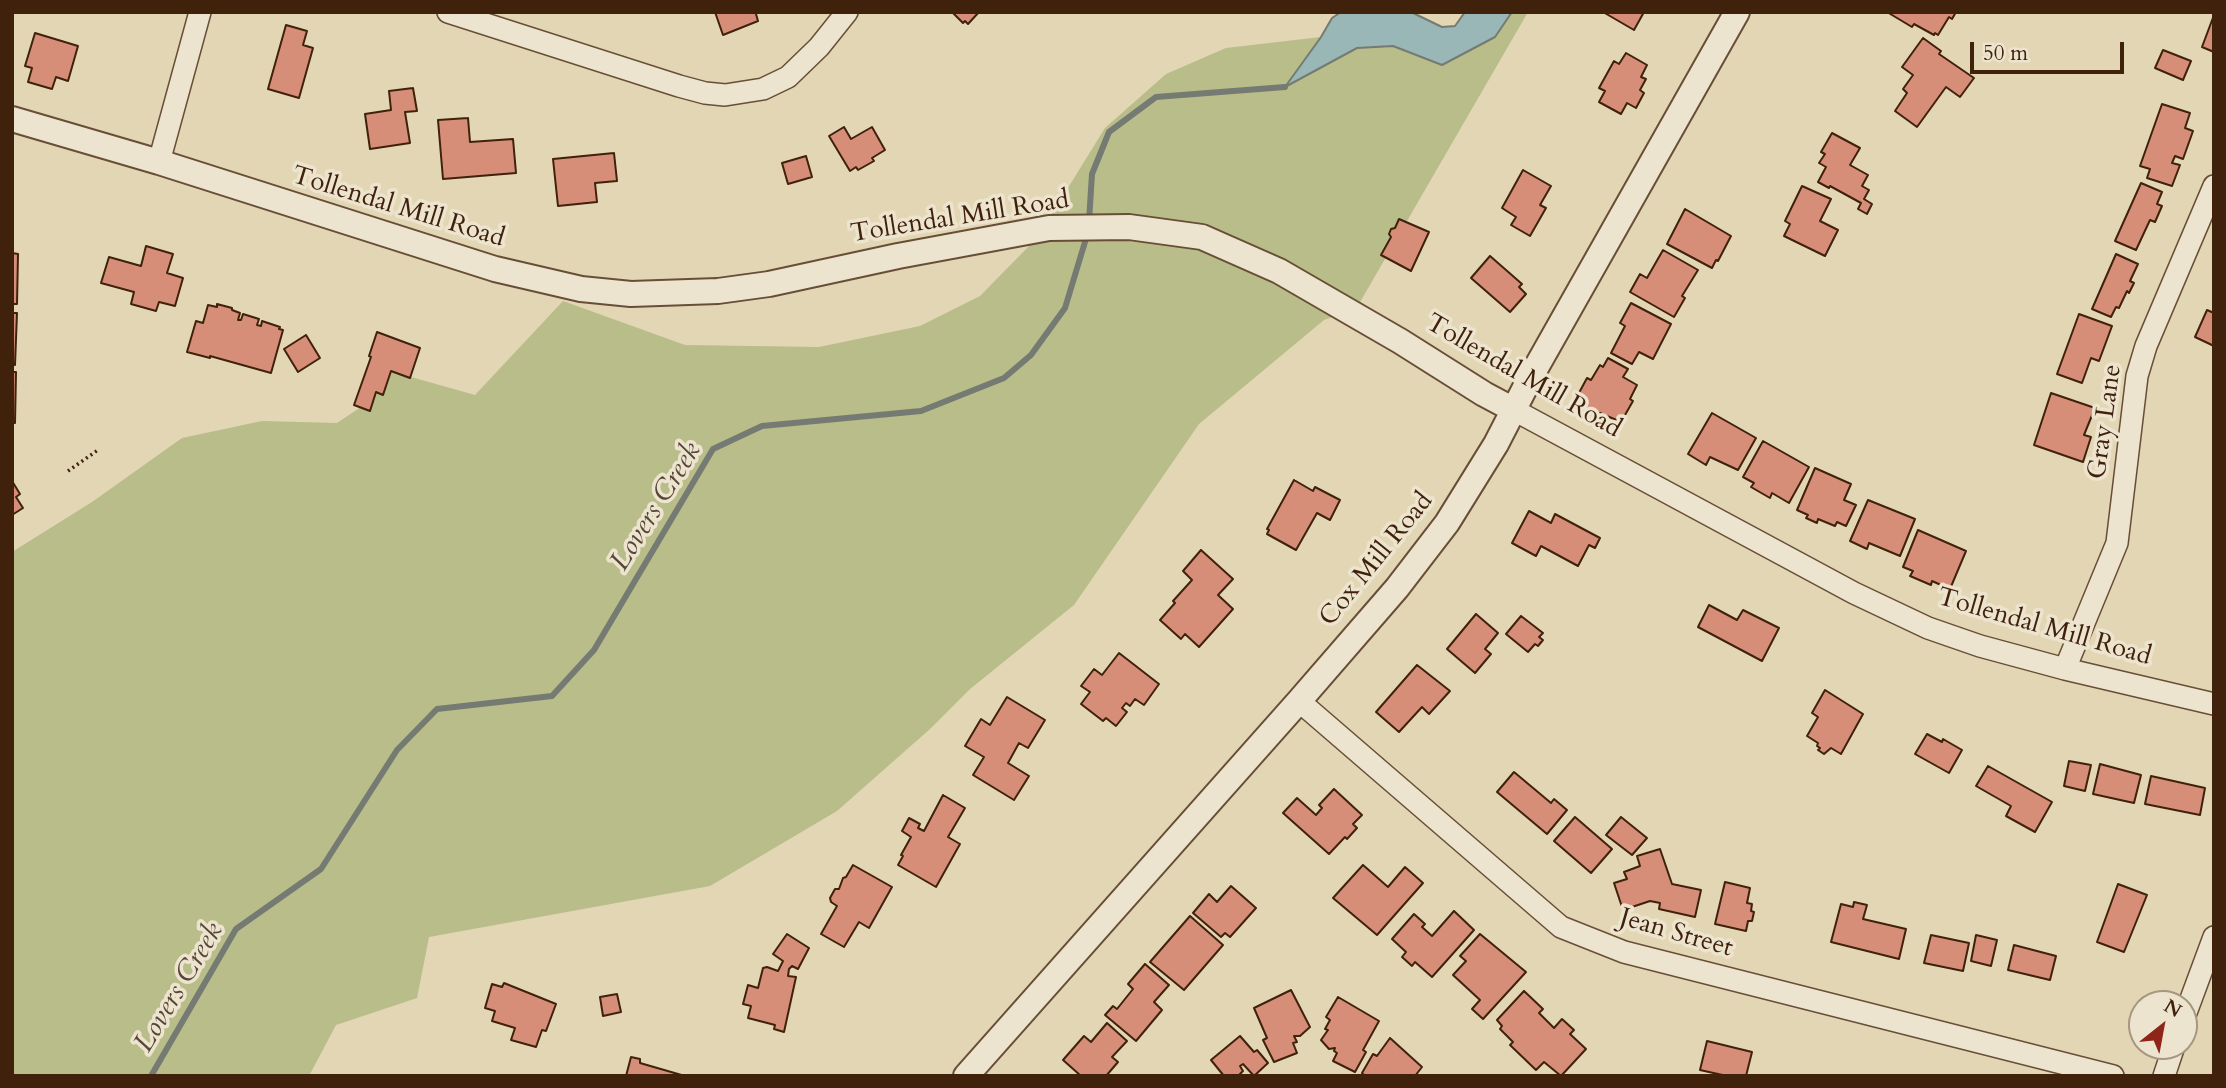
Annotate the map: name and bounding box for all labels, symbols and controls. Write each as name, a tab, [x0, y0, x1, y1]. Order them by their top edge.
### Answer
scale bar	[1974, 28, 2128, 72]
text: 50 m	[1983, 39, 2028, 68]
street label: Tollendal Mill Road	[288, 161, 508, 255]
street label: Tollendal Mill Road	[849, 185, 1071, 251]
street label: Tollendal Mill Road	[1420, 308, 1626, 446]
street label: Gray Lane	[2083, 363, 2129, 481]
water label: Lovers Creek	[604, 437, 710, 577]
street label: Cox Mill Road	[1314, 487, 1440, 633]
street label: Tollendal Mill Road	[1934, 583, 2154, 673]
street label: Jean Street	[1616, 903, 1736, 965]
water label: Lovers Creek	[128, 917, 232, 1059]
north arrow	[2128, 990, 2198, 1060]
text: N	[2159, 993, 2187, 1024]

